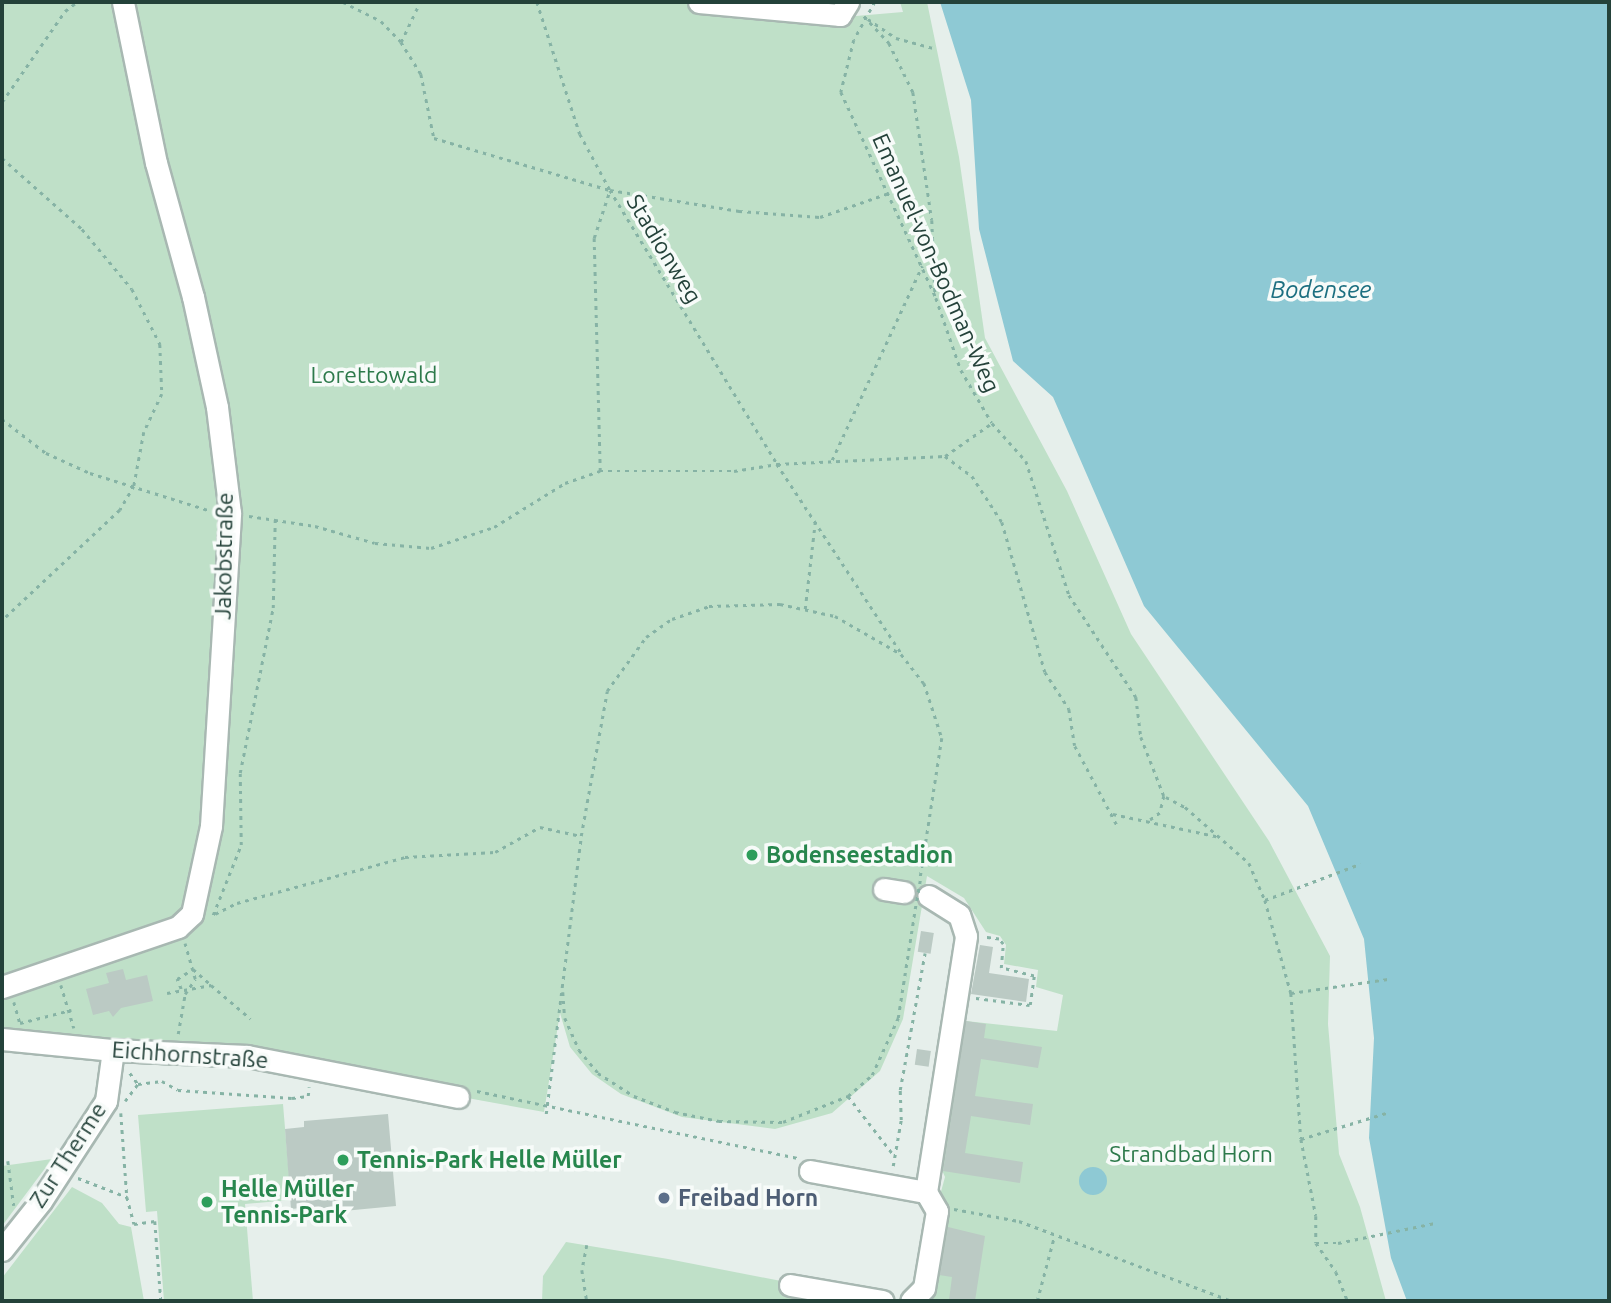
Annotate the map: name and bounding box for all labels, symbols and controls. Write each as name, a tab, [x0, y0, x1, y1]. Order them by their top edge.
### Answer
street label: Emanuel-von-Bodman-Weg	[866, 129, 1006, 397]
street label: Stadionweg	[621, 190, 707, 308]
water label: Bodensee	[1271, 276, 1371, 304]
park label: Lorettowald	[310, 361, 438, 389]
street label: Jakobstraße	[209, 492, 239, 620]
place label: Bodenseestadion	[766, 841, 953, 869]
marker: Bodenseestadion	[744, 847, 760, 863]
street label: Eichhornstraße	[111, 1036, 269, 1074]
street label: Zur Therme	[24, 1097, 112, 1213]
park label: Strandbad Horn	[1109, 1140, 1273, 1168]
place label: Tennis-Park Helle Müller	[357, 1146, 622, 1174]
marker: Tennis-Park Helle Müller	[335, 1152, 351, 1168]
place label: Helle Müller Tennis-Park	[221, 1175, 354, 1229]
place label: Freibad Horn	[678, 1184, 818, 1212]
marker: Freibad Horn	[656, 1190, 672, 1206]
marker: Helle Müller Tennis-Park	[199, 1194, 215, 1210]

